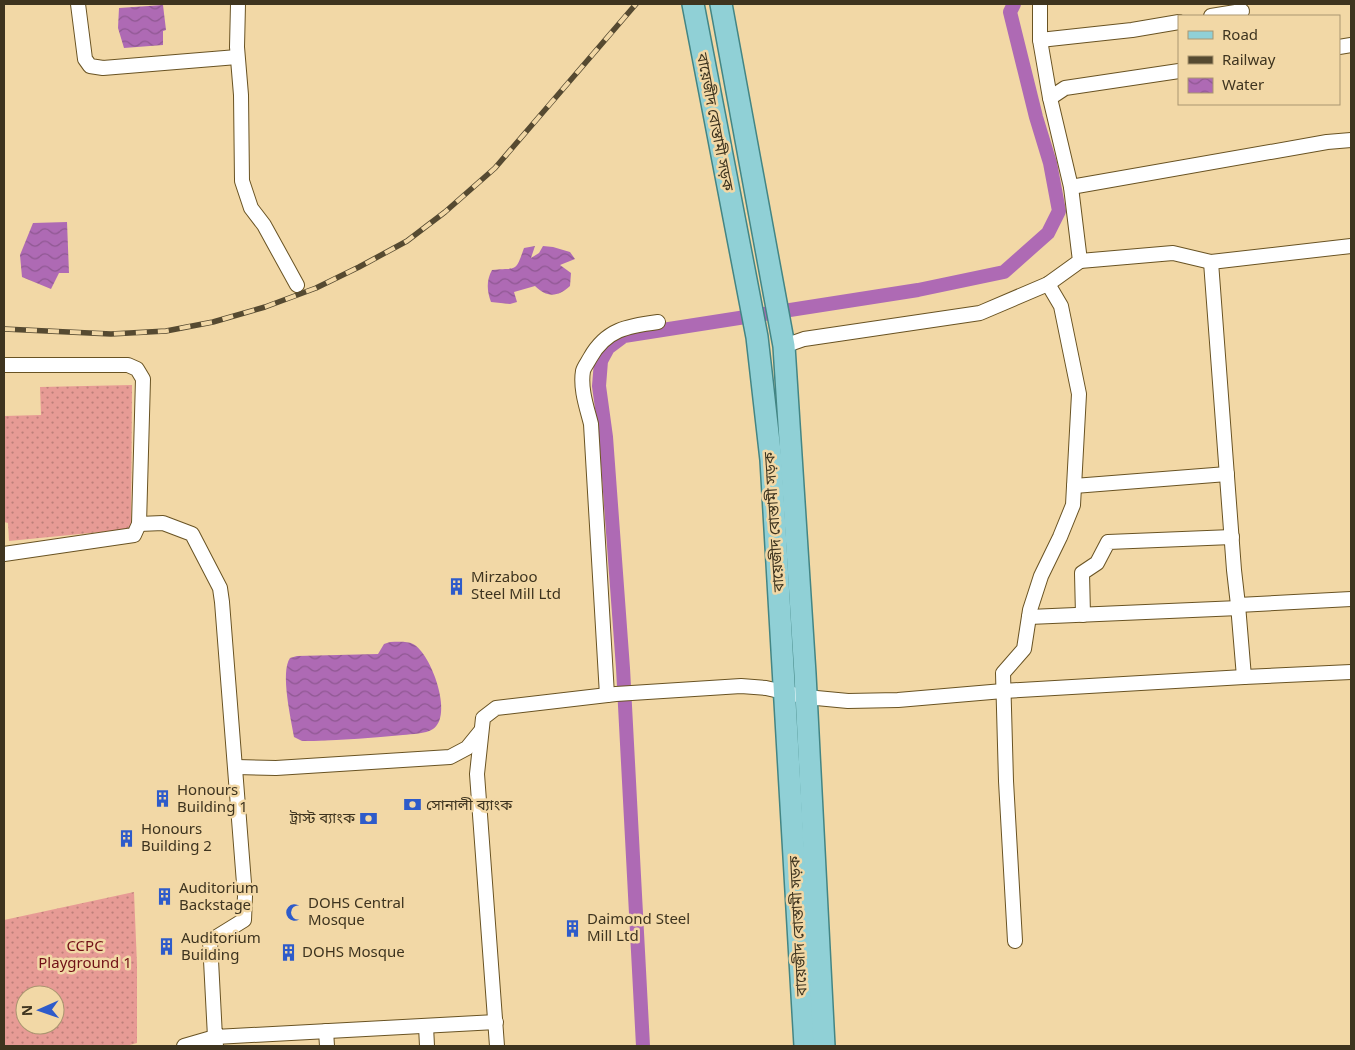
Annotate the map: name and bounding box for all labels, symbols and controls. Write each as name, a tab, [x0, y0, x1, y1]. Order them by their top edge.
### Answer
legend	[1178, 15, 1340, 105]
text: Road	[1222, 24, 1258, 44]
text: Railway	[1222, 49, 1276, 69]
street label: বায়েজীদ বোস্তামী সড়ক	[693, 50, 739, 193]
text: Water	[1222, 74, 1264, 94]
street label: বায়েজীদ বোস্তামী সড়ক	[758, 451, 788, 594]
place label: Mirzaboo Steel Mill Ltd	[471, 566, 561, 603]
building icon: Mirzaboo Steel Mill Ltd	[447, 576, 467, 596]
place label: Honours Building 1	[177, 779, 248, 816]
building icon: Honours Building 1	[153, 789, 173, 809]
place label: সোনালী ব্যাংক	[426, 794, 513, 814]
bank icon: সোনালী ব্যাংক	[402, 795, 422, 815]
place label: ট্রাস্ট ব্যাংক	[289, 807, 356, 827]
bank icon: ট্রাস্ট ব্যাংক	[359, 808, 379, 828]
place label: Honours Building 2	[141, 818, 212, 855]
building icon: Honours Building 2	[117, 828, 137, 848]
street label: বায়েজীদ বোস্তামী সড়ক	[783, 855, 811, 998]
place label: Auditorium Backstage	[179, 877, 259, 914]
building icon: Auditorium Backstage	[155, 887, 175, 907]
place label: DOHS Central Mosque	[308, 892, 405, 929]
mosque icon: DOHS Central Mosque	[284, 902, 304, 922]
place label: Daimond Steel Mill Ltd	[587, 908, 690, 945]
building icon: Daimond Steel Mill Ltd	[563, 918, 583, 938]
place label: Auditorium Building	[181, 927, 261, 964]
park label: CCPC Playground 1	[38, 935, 132, 972]
building icon: Auditorium Building	[157, 937, 177, 957]
place label: DOHS Mosque	[302, 941, 405, 961]
building icon: DOHS Mosque	[278, 942, 298, 962]
north arrow	[15, 985, 65, 1035]
text: N	[17, 1004, 36, 1016]

